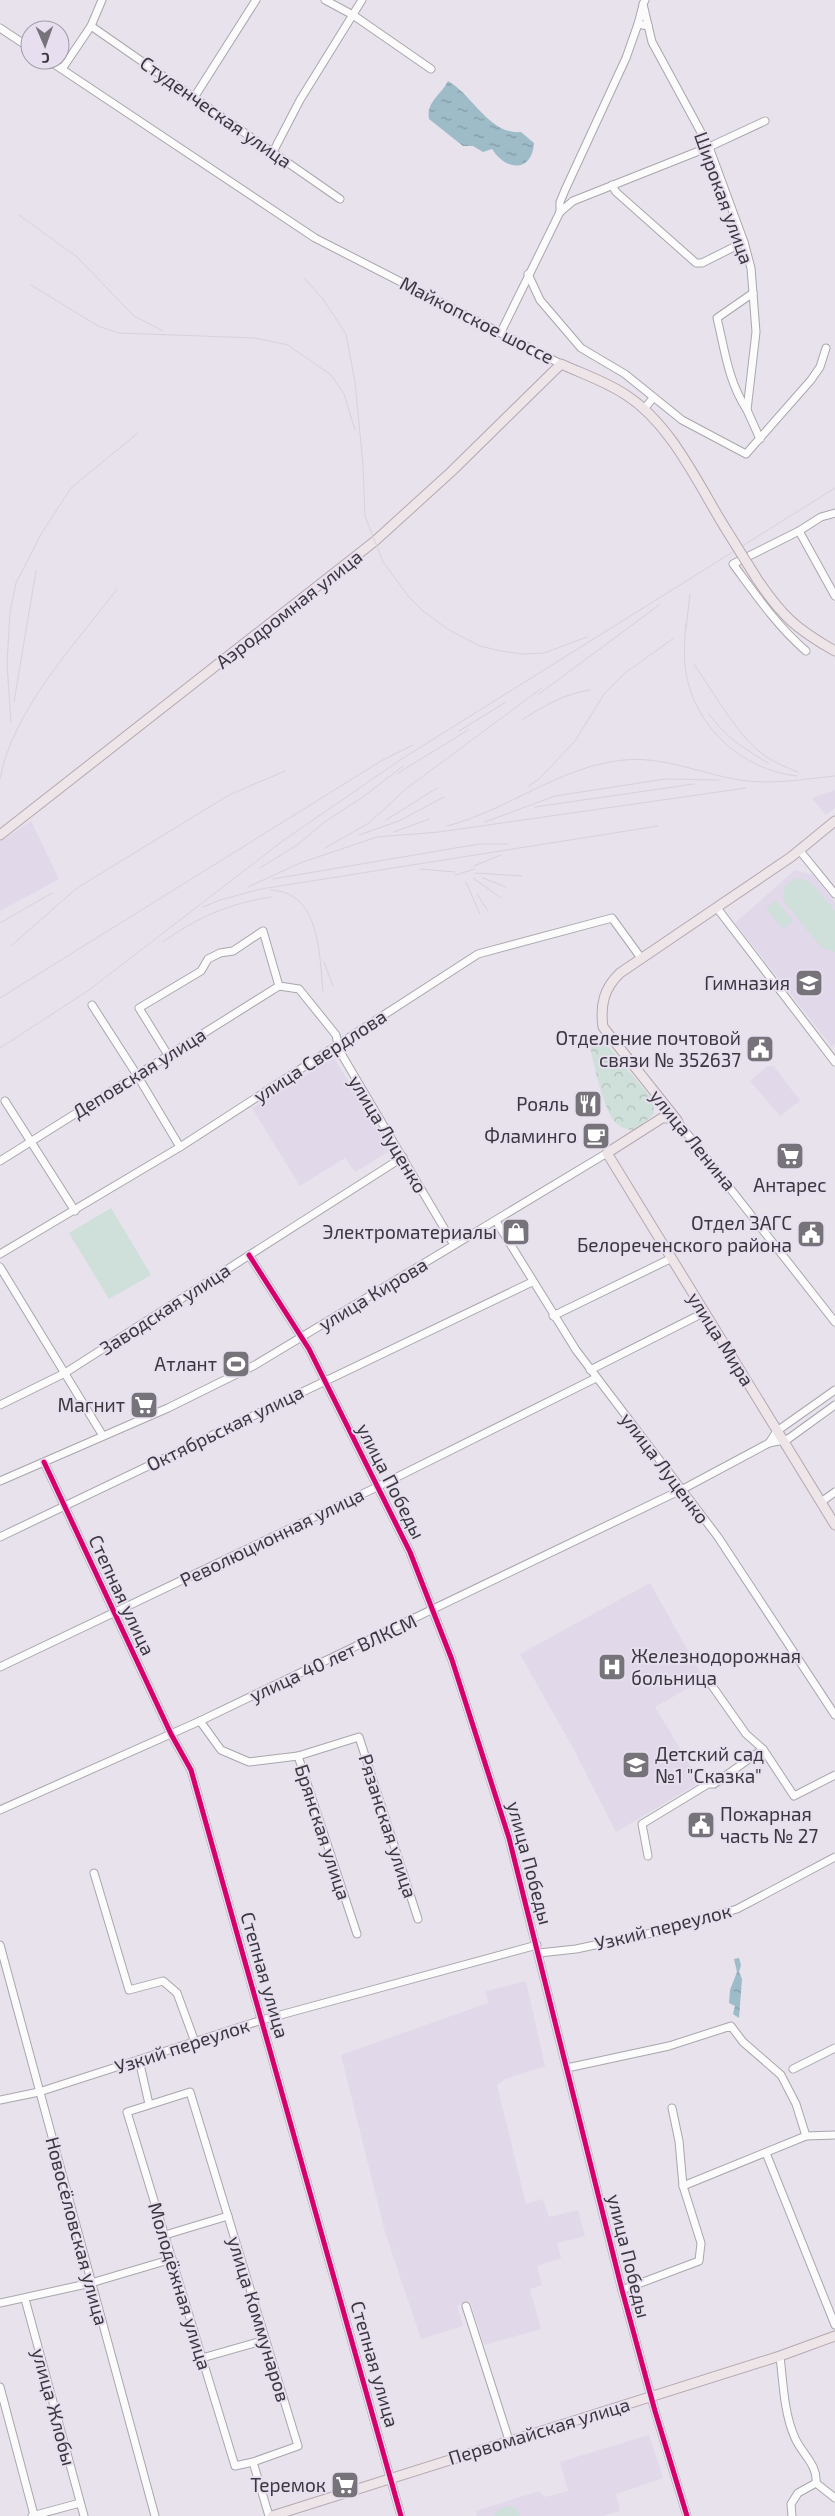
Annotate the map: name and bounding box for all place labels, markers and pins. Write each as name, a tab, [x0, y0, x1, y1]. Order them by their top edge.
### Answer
school or university icon: Гимназия	[794, 968, 824, 998]
place label: Гимназия	[704, 971, 790, 994]
place label: Отделение почтовой связи № 352637	[556, 1026, 741, 1071]
public building icon: Отделение почтовой связи № 352637	[745, 1034, 775, 1064]
restaurant icon: Рояль	[573, 1089, 603, 1119]
place label: Рояль	[516, 1092, 569, 1115]
cafe icon: Фламинго	[581, 1121, 611, 1151]
place label: Фламинго	[484, 1124, 577, 1147]
supermarket icon: Антарес	[775, 1141, 805, 1171]
place label: Антарес	[753, 1173, 827, 1196]
place label: Отдел ЗАГС Белореченского района	[577, 1211, 792, 1256]
shop icon: Электроматериалы	[501, 1217, 531, 1247]
public building icon: Отдел ЗАГС Белореченского района	[796, 1219, 826, 1249]
place label: Электроматериалы	[323, 1220, 497, 1243]
sports icon: Атлант	[221, 1349, 251, 1379]
place label: Атлант	[154, 1352, 217, 1375]
supermarket icon: Магнит	[129, 1390, 159, 1420]
place label: Магнит	[58, 1393, 125, 1416]
place label: Железнодорожная больница	[631, 1644, 801, 1689]
hospital icon: Железнодорожная больница	[597, 1652, 627, 1682]
place label: Детский сад №1 "Сказка"	[655, 1742, 764, 1787]
school or university icon: Детский сад №1 "Сказка"	[621, 1750, 651, 1780]
place label: Пожарная часть № 27	[720, 1802, 819, 1847]
public building icon: Пожарная часть № 27	[686, 1810, 716, 1840]
supermarket icon: Теремок	[330, 2470, 360, 2500]
place label: Теремок	[250, 2473, 326, 2496]

